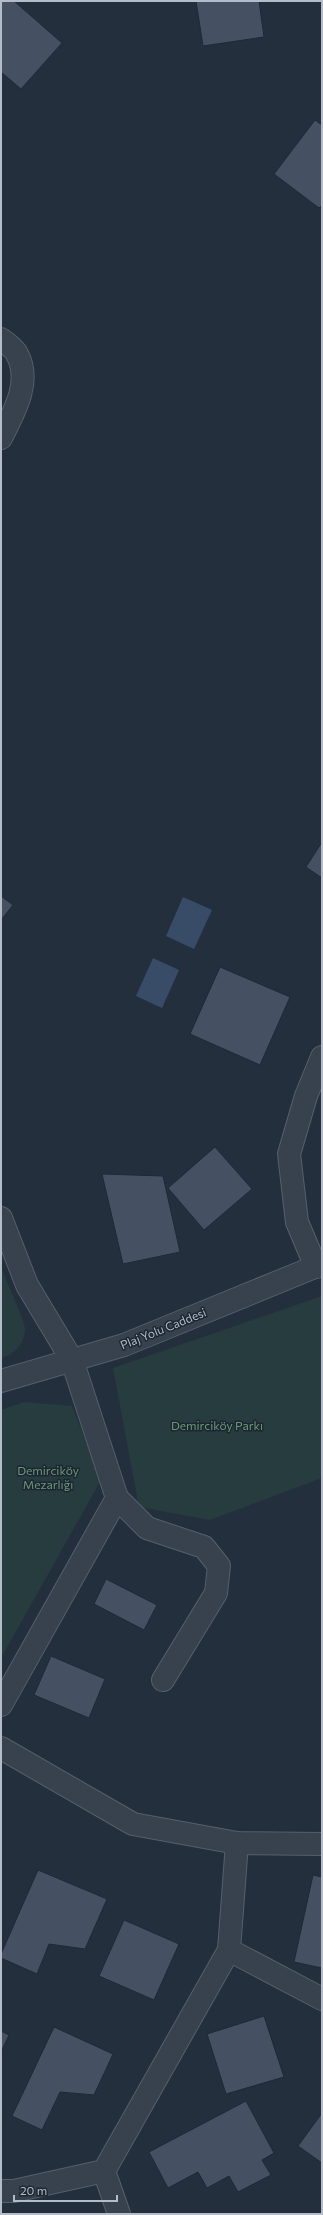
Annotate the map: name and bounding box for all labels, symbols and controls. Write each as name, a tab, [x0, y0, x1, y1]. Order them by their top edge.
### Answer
street label: Plaj Yolu Caddesi	[118, 1304, 208, 1352]
park label: Demirciköy Parkı	[171, 1418, 263, 1432]
park label: Demirciköy Mezarlığı	[17, 1463, 79, 1491]
scale bar	[14, 2177, 117, 2203]
text: 20 m	[20, 2183, 47, 2197]

